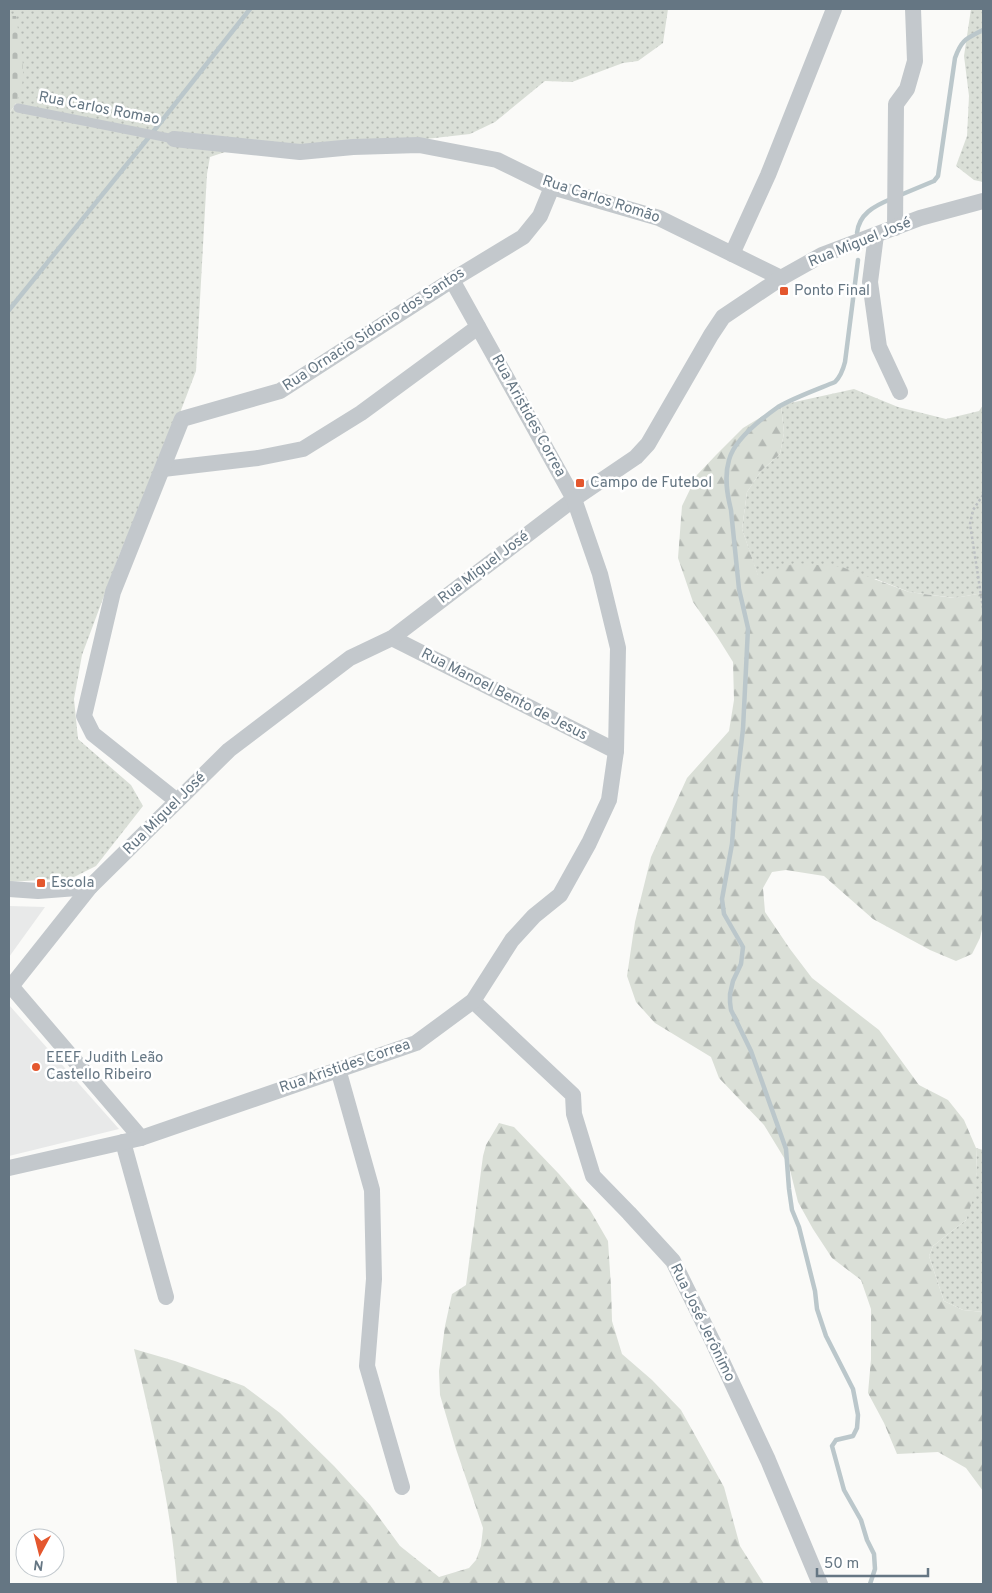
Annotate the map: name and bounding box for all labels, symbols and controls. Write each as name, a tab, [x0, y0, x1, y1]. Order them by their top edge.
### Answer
street label: Rua Carlos Romao	[37, 88, 161, 130]
street label: Rua Carlos Romão	[540, 172, 662, 228]
street label: Rua Miguel José	[806, 214, 914, 272]
street label: Rua Ornacio Sidonio dos Santos	[279, 264, 469, 396]
place label: Ponto Final	[794, 282, 870, 301]
marker: Ponto Final	[778, 285, 790, 297]
street label: Rua Aristides Correa	[486, 351, 570, 481]
place label: Campo de Futebol	[590, 474, 712, 493]
marker: Campo de Futebol	[574, 477, 586, 489]
street label: Rua Miguel José	[435, 528, 533, 608]
street label: Rua Manoel Bento de Jesus	[417, 645, 591, 745]
street label: Rua Miguel José	[120, 769, 210, 859]
place label: Escola	[51, 874, 94, 893]
marker: Escola	[35, 877, 47, 889]
street label: Rua Aristides Correa	[277, 1036, 413, 1098]
place label: EEEF Judith Leão Castello Ribeiro	[46, 1049, 163, 1085]
marker: EEEF Judith Leão Castello Ribeiro	[30, 1061, 42, 1073]
street label: Rua José Jerônimo	[665, 1261, 739, 1385]
north arrow	[15, 1528, 65, 1578]
scale bar	[817, 1546, 928, 1578]
text: N	[33, 1555, 45, 1573]
text: 50 m	[824, 1555, 859, 1574]

